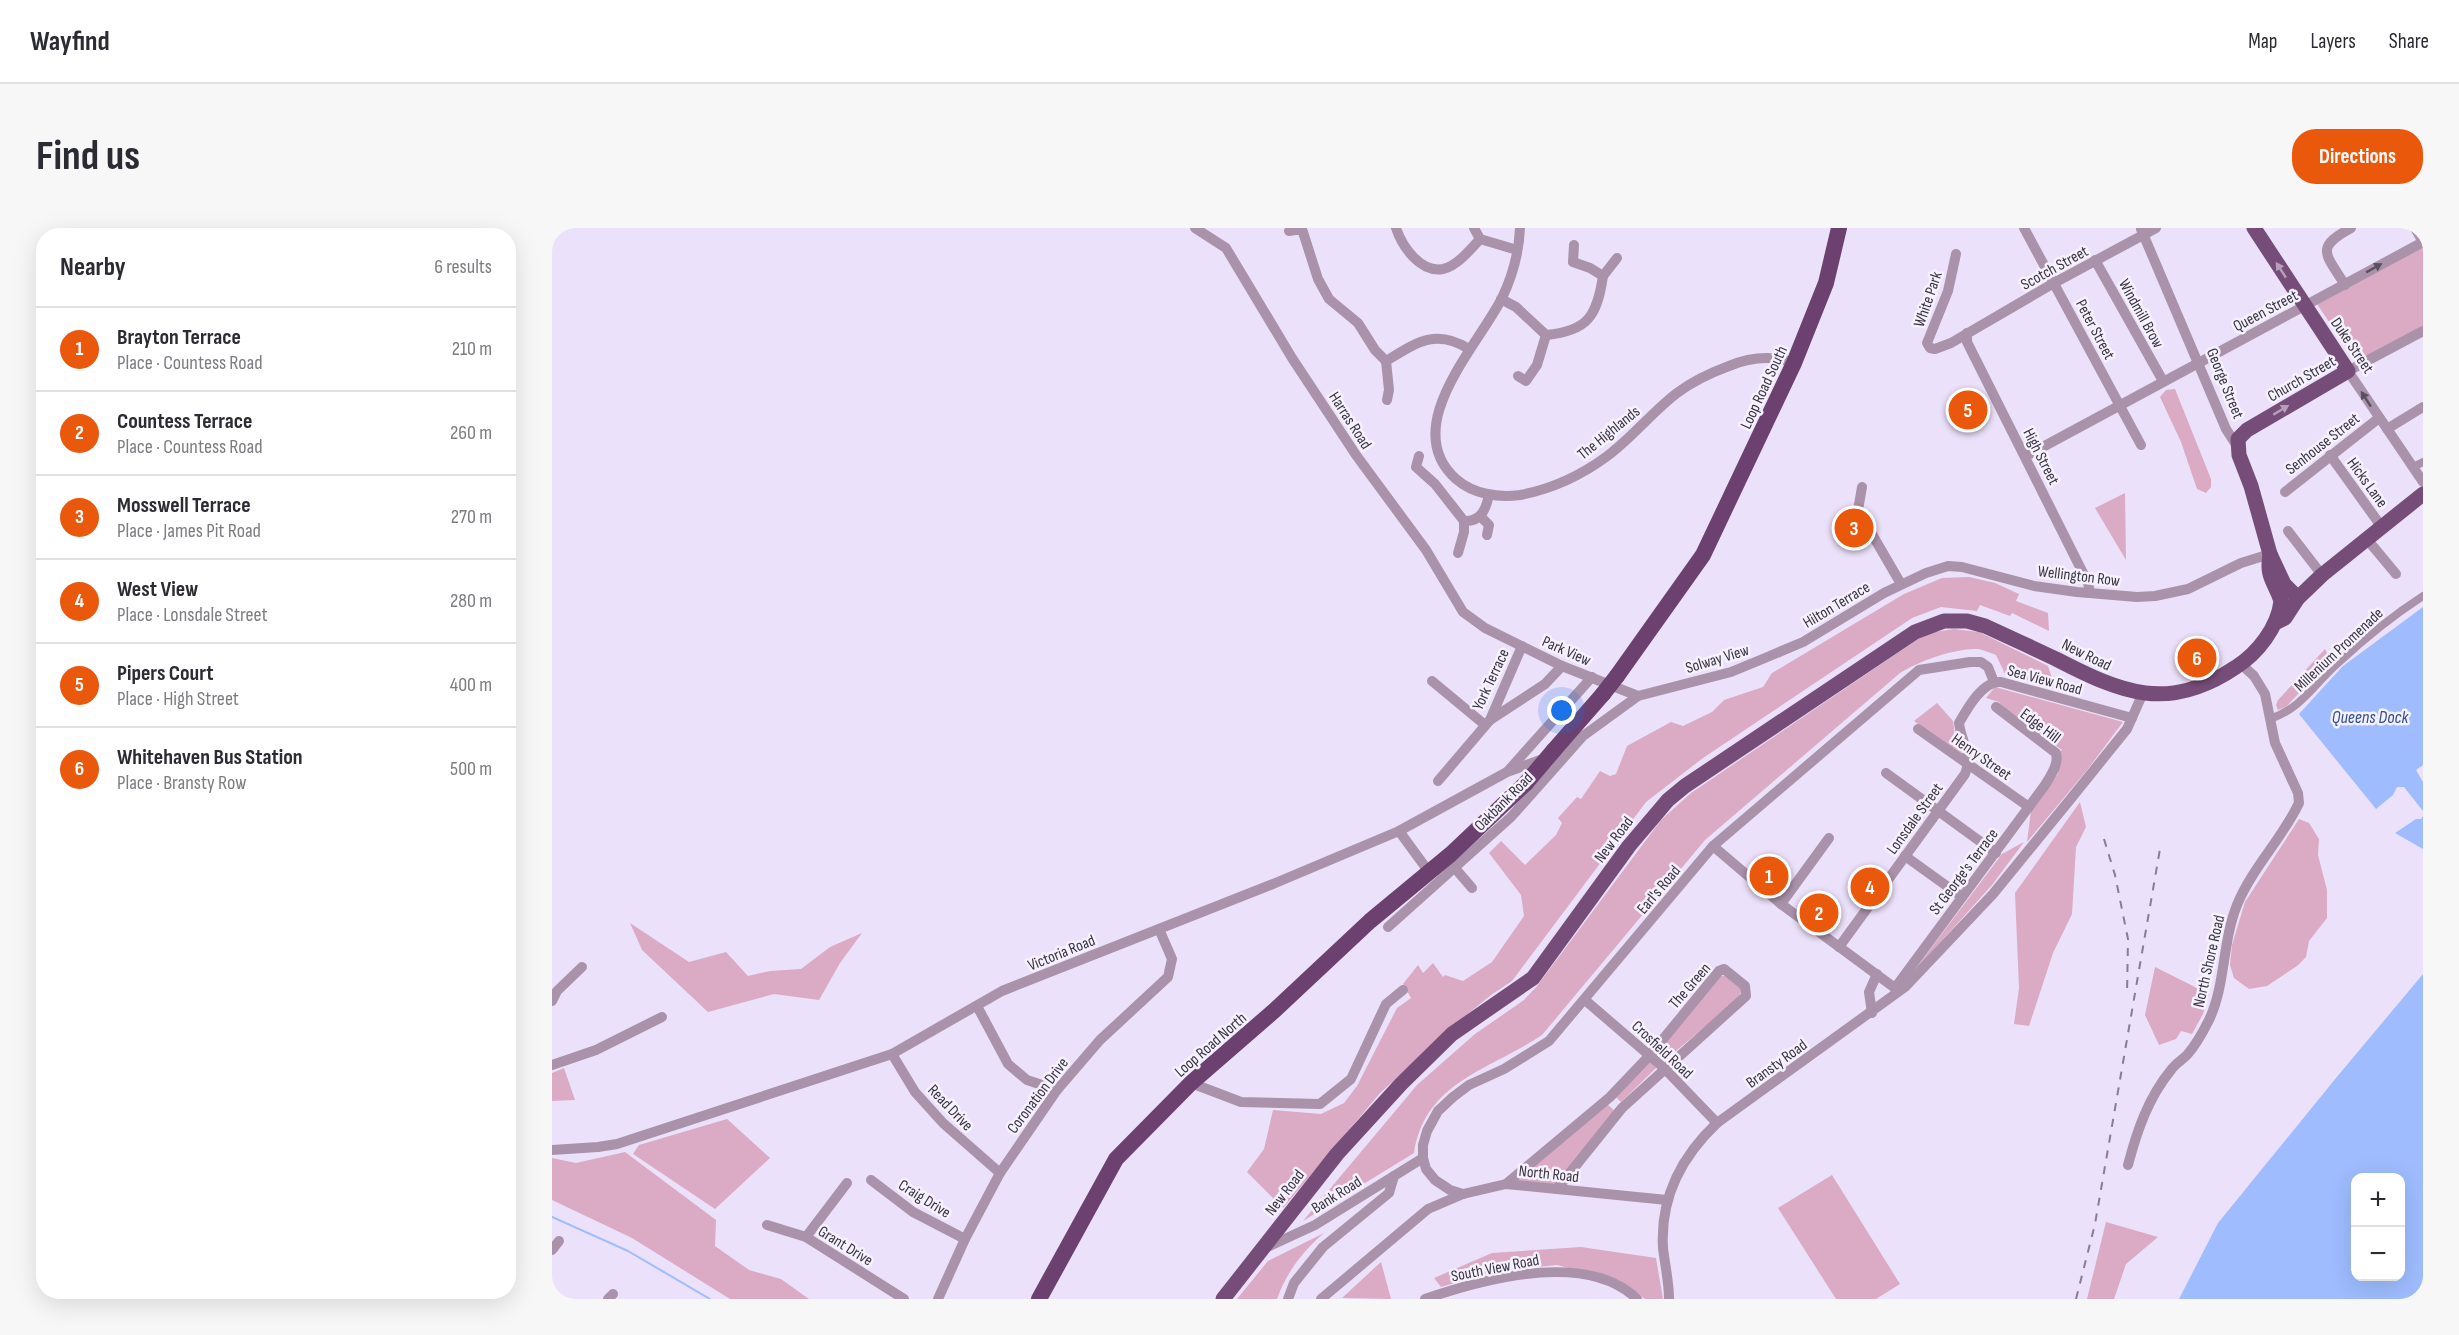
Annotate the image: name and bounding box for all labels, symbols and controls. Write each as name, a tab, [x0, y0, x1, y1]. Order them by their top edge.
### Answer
text: Wayfind	[30, 25, 110, 58]
text: Map	[2248, 29, 2277, 54]
text: Layers	[2310, 29, 2356, 54]
text: Share	[2389, 29, 2429, 54]
button: Directions	[2292, 129, 2423, 184]
text: Find us	[36, 131, 140, 182]
street label: Scotch Street	[2018, 242, 2092, 295]
text: Nearby	[60, 252, 126, 283]
text: 6 results	[434, 255, 492, 279]
one-way arrow	[2275, 262, 2287, 278]
one-way arrow	[2366, 263, 2383, 273]
street label: White Park	[1910, 269, 1947, 330]
street label: Windmill Brow	[2114, 276, 2167, 351]
street label: Queen Street	[2230, 286, 2301, 336]
street label: Peter Street	[2071, 296, 2118, 363]
street label: Duke Street	[2326, 314, 2377, 377]
text: Brayton Terrace	[117, 324, 241, 351]
text: 1	[76, 337, 83, 361]
text: 210 m	[452, 337, 492, 361]
street label: Loop Road South	[1737, 343, 1792, 432]
street label: George Street	[2202, 346, 2247, 422]
text: Place · Countess Road	[117, 351, 263, 375]
street label: Church Street	[2264, 352, 2339, 406]
pin: 5	[1948, 388, 1988, 432]
street label: Harras Road	[1324, 389, 1375, 453]
one-way arrow	[2361, 390, 2372, 407]
street label: The Highlands	[1574, 402, 1644, 464]
one-way arrow	[2273, 405, 2289, 416]
text: Countess Terrace	[117, 408, 253, 435]
street label: Senhouse Street	[2282, 409, 2364, 479]
text: 2	[75, 421, 84, 445]
text: 260 m	[450, 421, 492, 445]
street label: High Street	[2018, 425, 2063, 488]
text: Place · Countess Road	[117, 435, 263, 459]
street label: Hicks Lane	[2342, 454, 2391, 512]
text: Mosswell Terrace	[117, 492, 251, 519]
text: 3	[75, 505, 84, 529]
text: 270 m	[451, 505, 492, 529]
pin: 3	[1834, 506, 1874, 550]
text: Place · James Pit Road	[117, 519, 261, 543]
street label: Wellington Row	[2037, 562, 2121, 591]
text: West View	[117, 576, 198, 603]
street label: Hilton Terrace	[1800, 578, 1874, 633]
text: 4	[75, 589, 84, 613]
text: 280 m	[450, 589, 492, 613]
text: Place · Lonsdale Street	[117, 603, 268, 627]
street label: Millenium Promenade	[2291, 604, 2387, 696]
street label: Park View	[1539, 632, 1594, 671]
street label: New Road	[2058, 635, 2114, 675]
pin: 6	[2178, 636, 2216, 680]
street label: Solway View	[1683, 641, 1752, 678]
street label: York Terrace	[1469, 646, 1514, 713]
text: Pipers Court	[117, 660, 214, 687]
street label: Sea View Road	[2005, 661, 2084, 700]
text: 5	[75, 673, 84, 697]
text: 400 m	[450, 673, 492, 697]
text: Place · High Street	[117, 687, 239, 711]
your location	[1547, 696, 1576, 725]
street label: Edge Hill	[2016, 705, 2064, 747]
water label: Queens Dock	[2332, 707, 2410, 728]
street label: Henry Street	[1948, 730, 2015, 785]
text: Whitehaven Bus Station	[117, 744, 303, 771]
text: 6	[75, 757, 84, 781]
text: 500 m	[450, 757, 492, 781]
street label: Oakbank Road	[1471, 769, 1537, 835]
text: Place · Bransty Row	[117, 771, 246, 795]
street label: Lonsdale Street	[1883, 779, 1948, 858]
street label: New Road	[1591, 813, 1638, 867]
street label: St George's Terrace	[1926, 825, 2003, 919]
pin: 1	[1750, 854, 1788, 898]
street label: Earl's Road	[1633, 862, 1685, 918]
pin: 4	[1850, 864, 1890, 910]
pin: 2	[1800, 890, 1838, 936]
street label: North Shore Road	[2190, 913, 2229, 1009]
street label: Victoria Road	[1025, 931, 1098, 975]
street label: The Green	[1665, 959, 1715, 1013]
street label: Loop Road North	[1171, 1009, 1251, 1081]
street label: Crosfield Road	[1627, 1017, 1697, 1083]
street label: Bransty Road	[1743, 1036, 1811, 1093]
street label: Coronation Drive	[1004, 1054, 1073, 1138]
street label: Read Drive	[923, 1081, 977, 1135]
street label: North Road	[1518, 1162, 1580, 1187]
street label: New Road	[1261, 1166, 1309, 1220]
street label: Bank Road	[1308, 1173, 1365, 1218]
map controls	[2351, 1173, 2405, 1281]
button: +	[2351, 1173, 2405, 1227]
street label: Craig Drive	[895, 1176, 954, 1223]
street label: Grant Drive	[814, 1222, 876, 1270]
button: −	[2351, 1227, 2405, 1281]
street label: South View Road	[1450, 1251, 1541, 1286]

